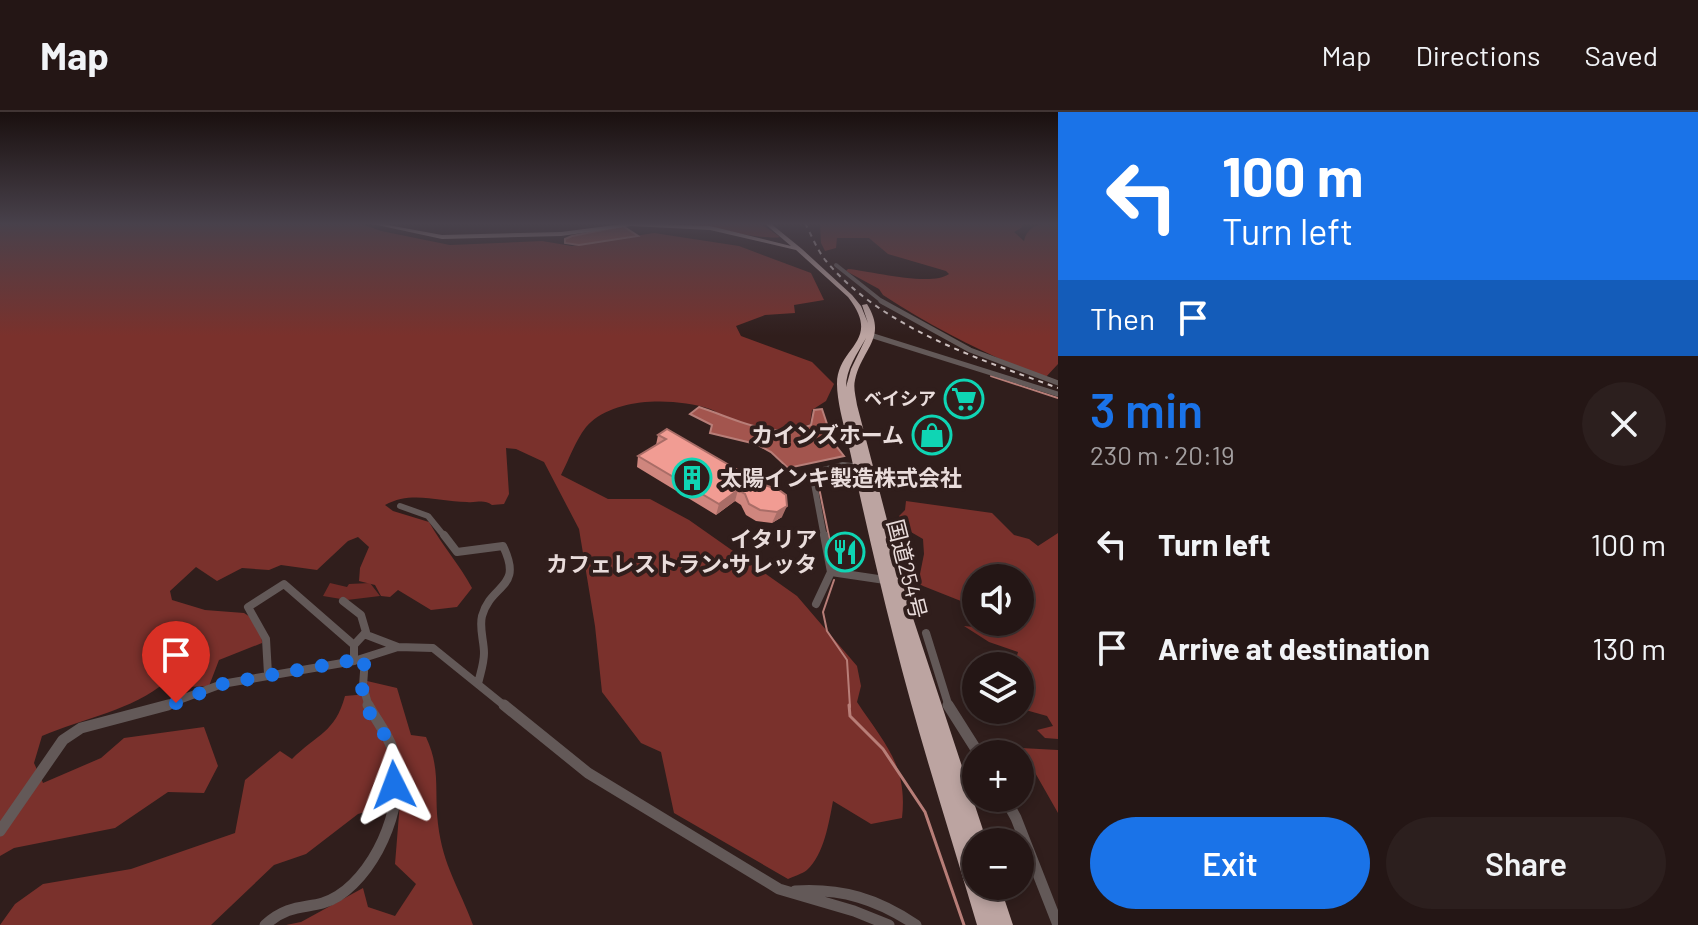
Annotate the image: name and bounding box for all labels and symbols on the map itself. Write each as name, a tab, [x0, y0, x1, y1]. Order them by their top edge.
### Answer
supermarket icon: ベイシア	[943, 378, 985, 420]
place label: ベイシア	[864, 387, 936, 409]
shop icon: カインズホーム	[911, 414, 953, 456]
place label: カインズホーム	[751, 421, 904, 447]
building icon: 太陽インキ製造株式会社	[671, 457, 713, 499]
place label: 太陽インキ製造株式会社	[720, 464, 962, 490]
street label: 国道254号	[883, 516, 933, 621]
place label: イタリア カフェレストラン•サレッタ	[546, 525, 817, 576]
restaurant icon: イタリア カフェレストラン•サレッタ	[824, 531, 866, 573]
pin	[142, 621, 210, 703]
position arrow	[352, 743, 436, 827]

